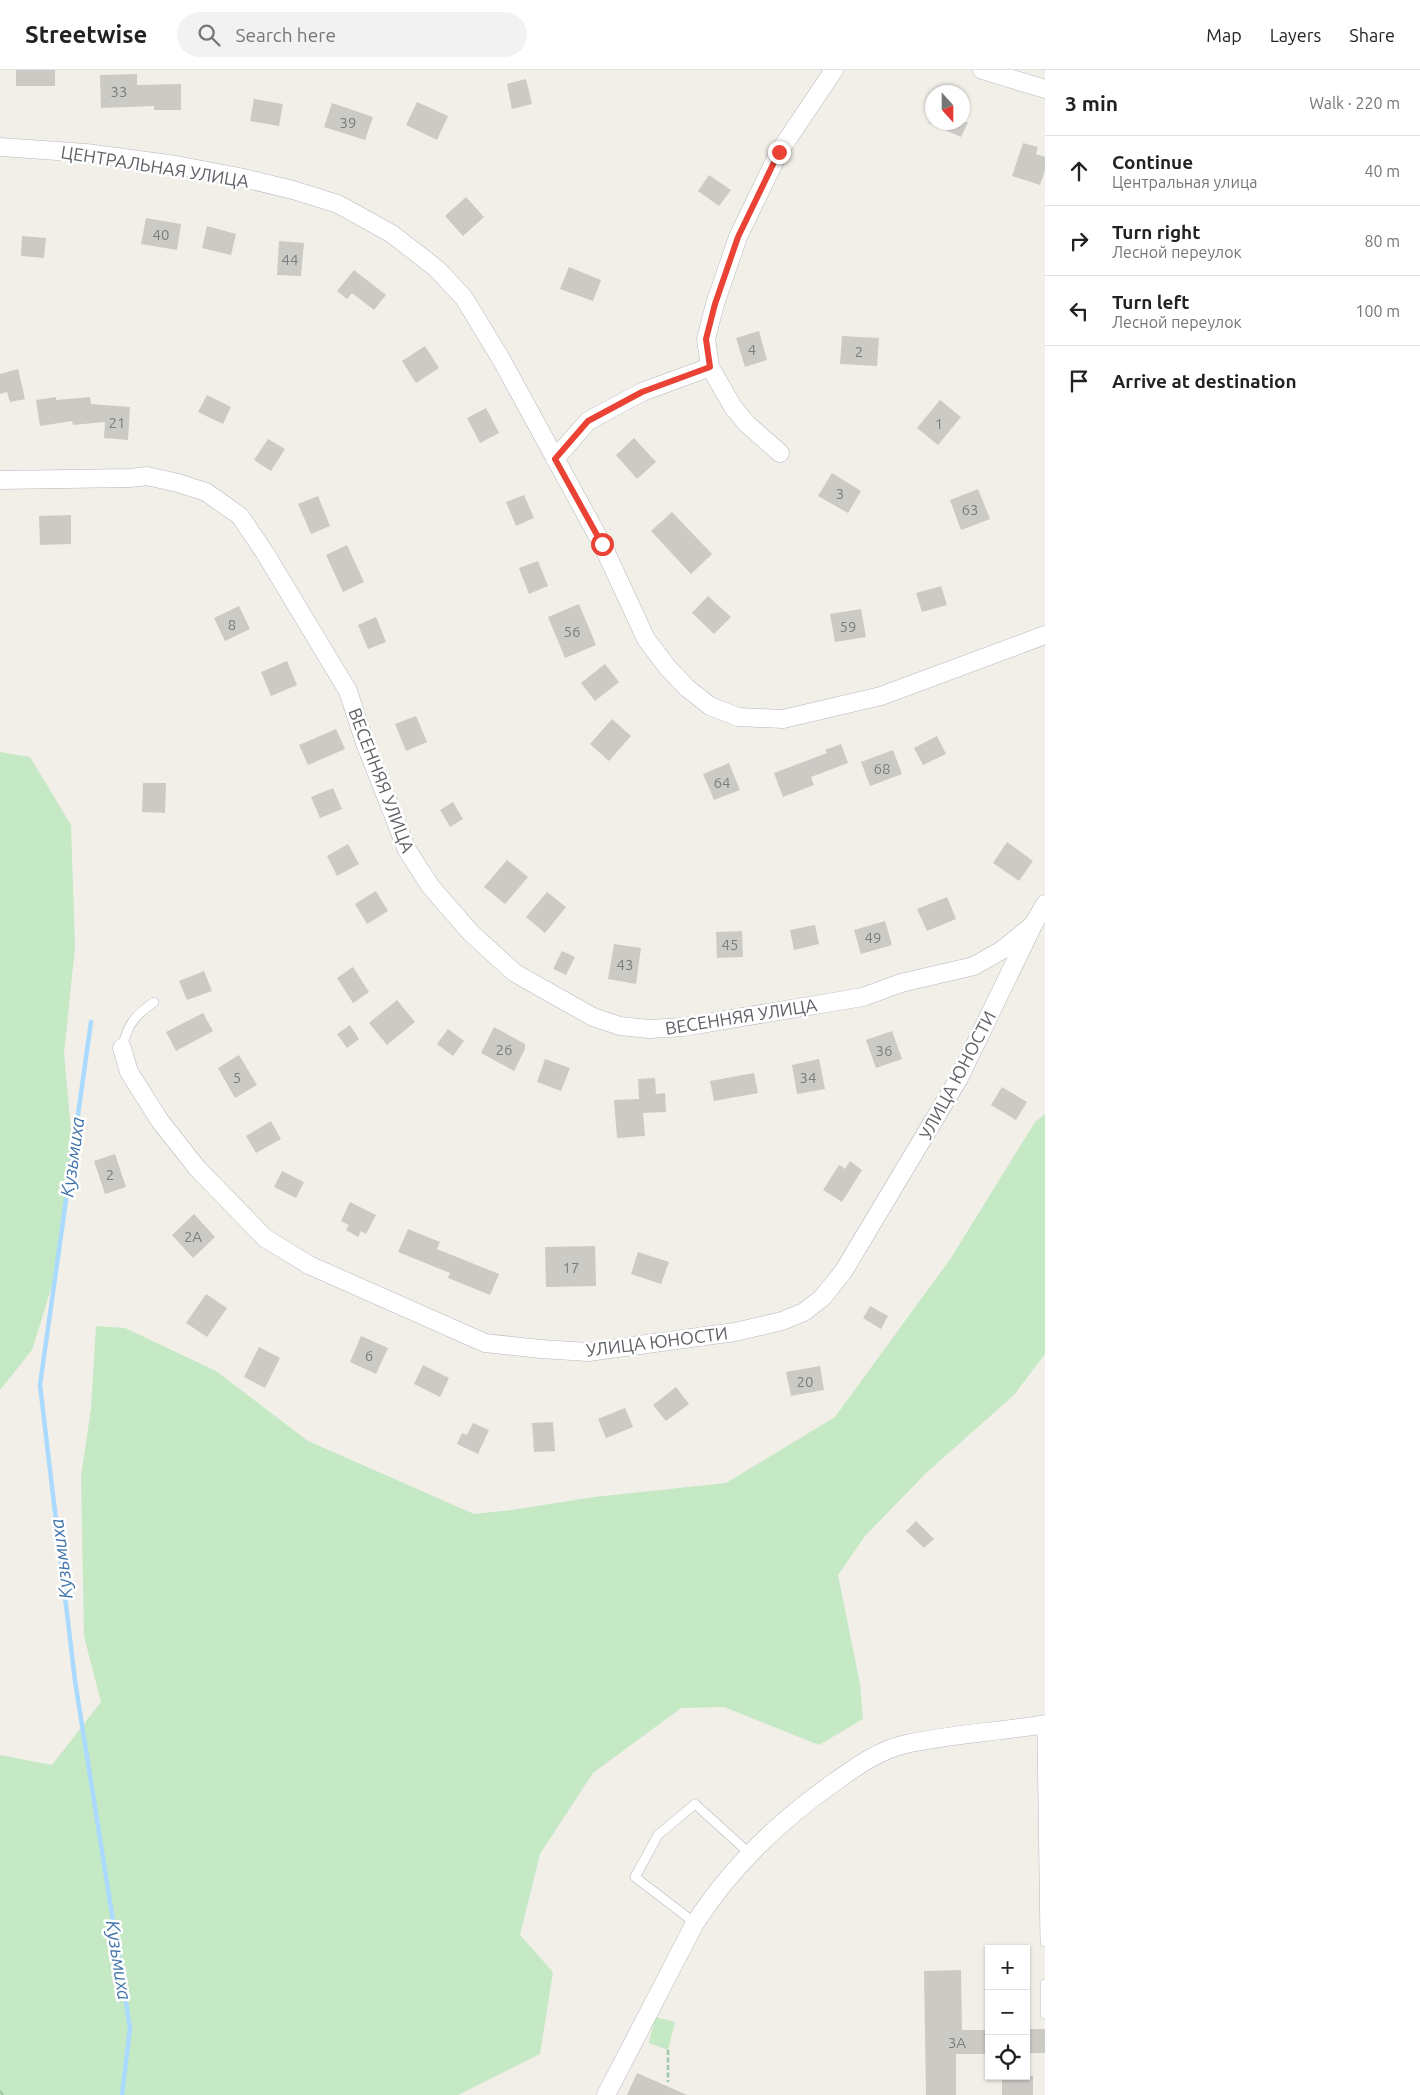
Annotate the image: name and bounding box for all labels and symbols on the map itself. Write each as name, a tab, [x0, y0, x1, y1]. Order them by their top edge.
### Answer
house number: 33	[111, 83, 127, 100]
north arrow	[925, 85, 970, 130]
house number: 39	[340, 114, 356, 131]
street label: ЦЕНТРАЛЬНАЯ УЛИЦА	[60, 141, 251, 191]
route end	[768, 141, 791, 164]
house number: 40	[153, 226, 169, 243]
house number: 44	[282, 251, 298, 268]
house number: 4	[748, 341, 756, 358]
house number: 2	[855, 343, 863, 360]
house number: 21	[109, 414, 125, 431]
house number: 1	[935, 415, 943, 432]
house number: 3	[836, 485, 844, 502]
house number: 63	[962, 501, 978, 518]
route start	[591, 533, 614, 556]
house number: 8	[228, 616, 236, 633]
house number: 59	[840, 618, 856, 635]
house number: 56	[564, 623, 580, 640]
street label: ВЕСЕННЯЯ УЛИЦА	[345, 705, 419, 855]
house number: 68	[874, 760, 890, 777]
house number: 64	[714, 774, 730, 791]
house number: 49	[865, 929, 881, 946]
house number: 45	[722, 936, 738, 953]
house number: 43	[617, 956, 633, 973]
street label: ВЕСЕННЯЯ УЛИЦА	[664, 994, 819, 1038]
street label: УЛИЦА ЮНОСТИ	[915, 1007, 999, 1143]
house number: 26	[496, 1041, 512, 1058]
house number: 36	[876, 1042, 892, 1059]
house number: 5	[233, 1069, 241, 1086]
house number: 34	[800, 1069, 816, 1086]
water label: Кузьмиха	[55, 1116, 89, 1198]
house number: 2	[106, 1166, 114, 1183]
house number: 2А	[184, 1228, 202, 1245]
house number: 17	[563, 1259, 579, 1276]
street label: УЛИЦА ЮНОСТИ	[585, 1322, 729, 1360]
house number: 6	[365, 1347, 373, 1364]
house number: 20	[797, 1373, 813, 1390]
water label: Кузьмиха	[45, 1518, 77, 1600]
water label: Кузьмиха	[102, 1918, 136, 2002]
house number: 3А	[948, 2034, 966, 2051]

